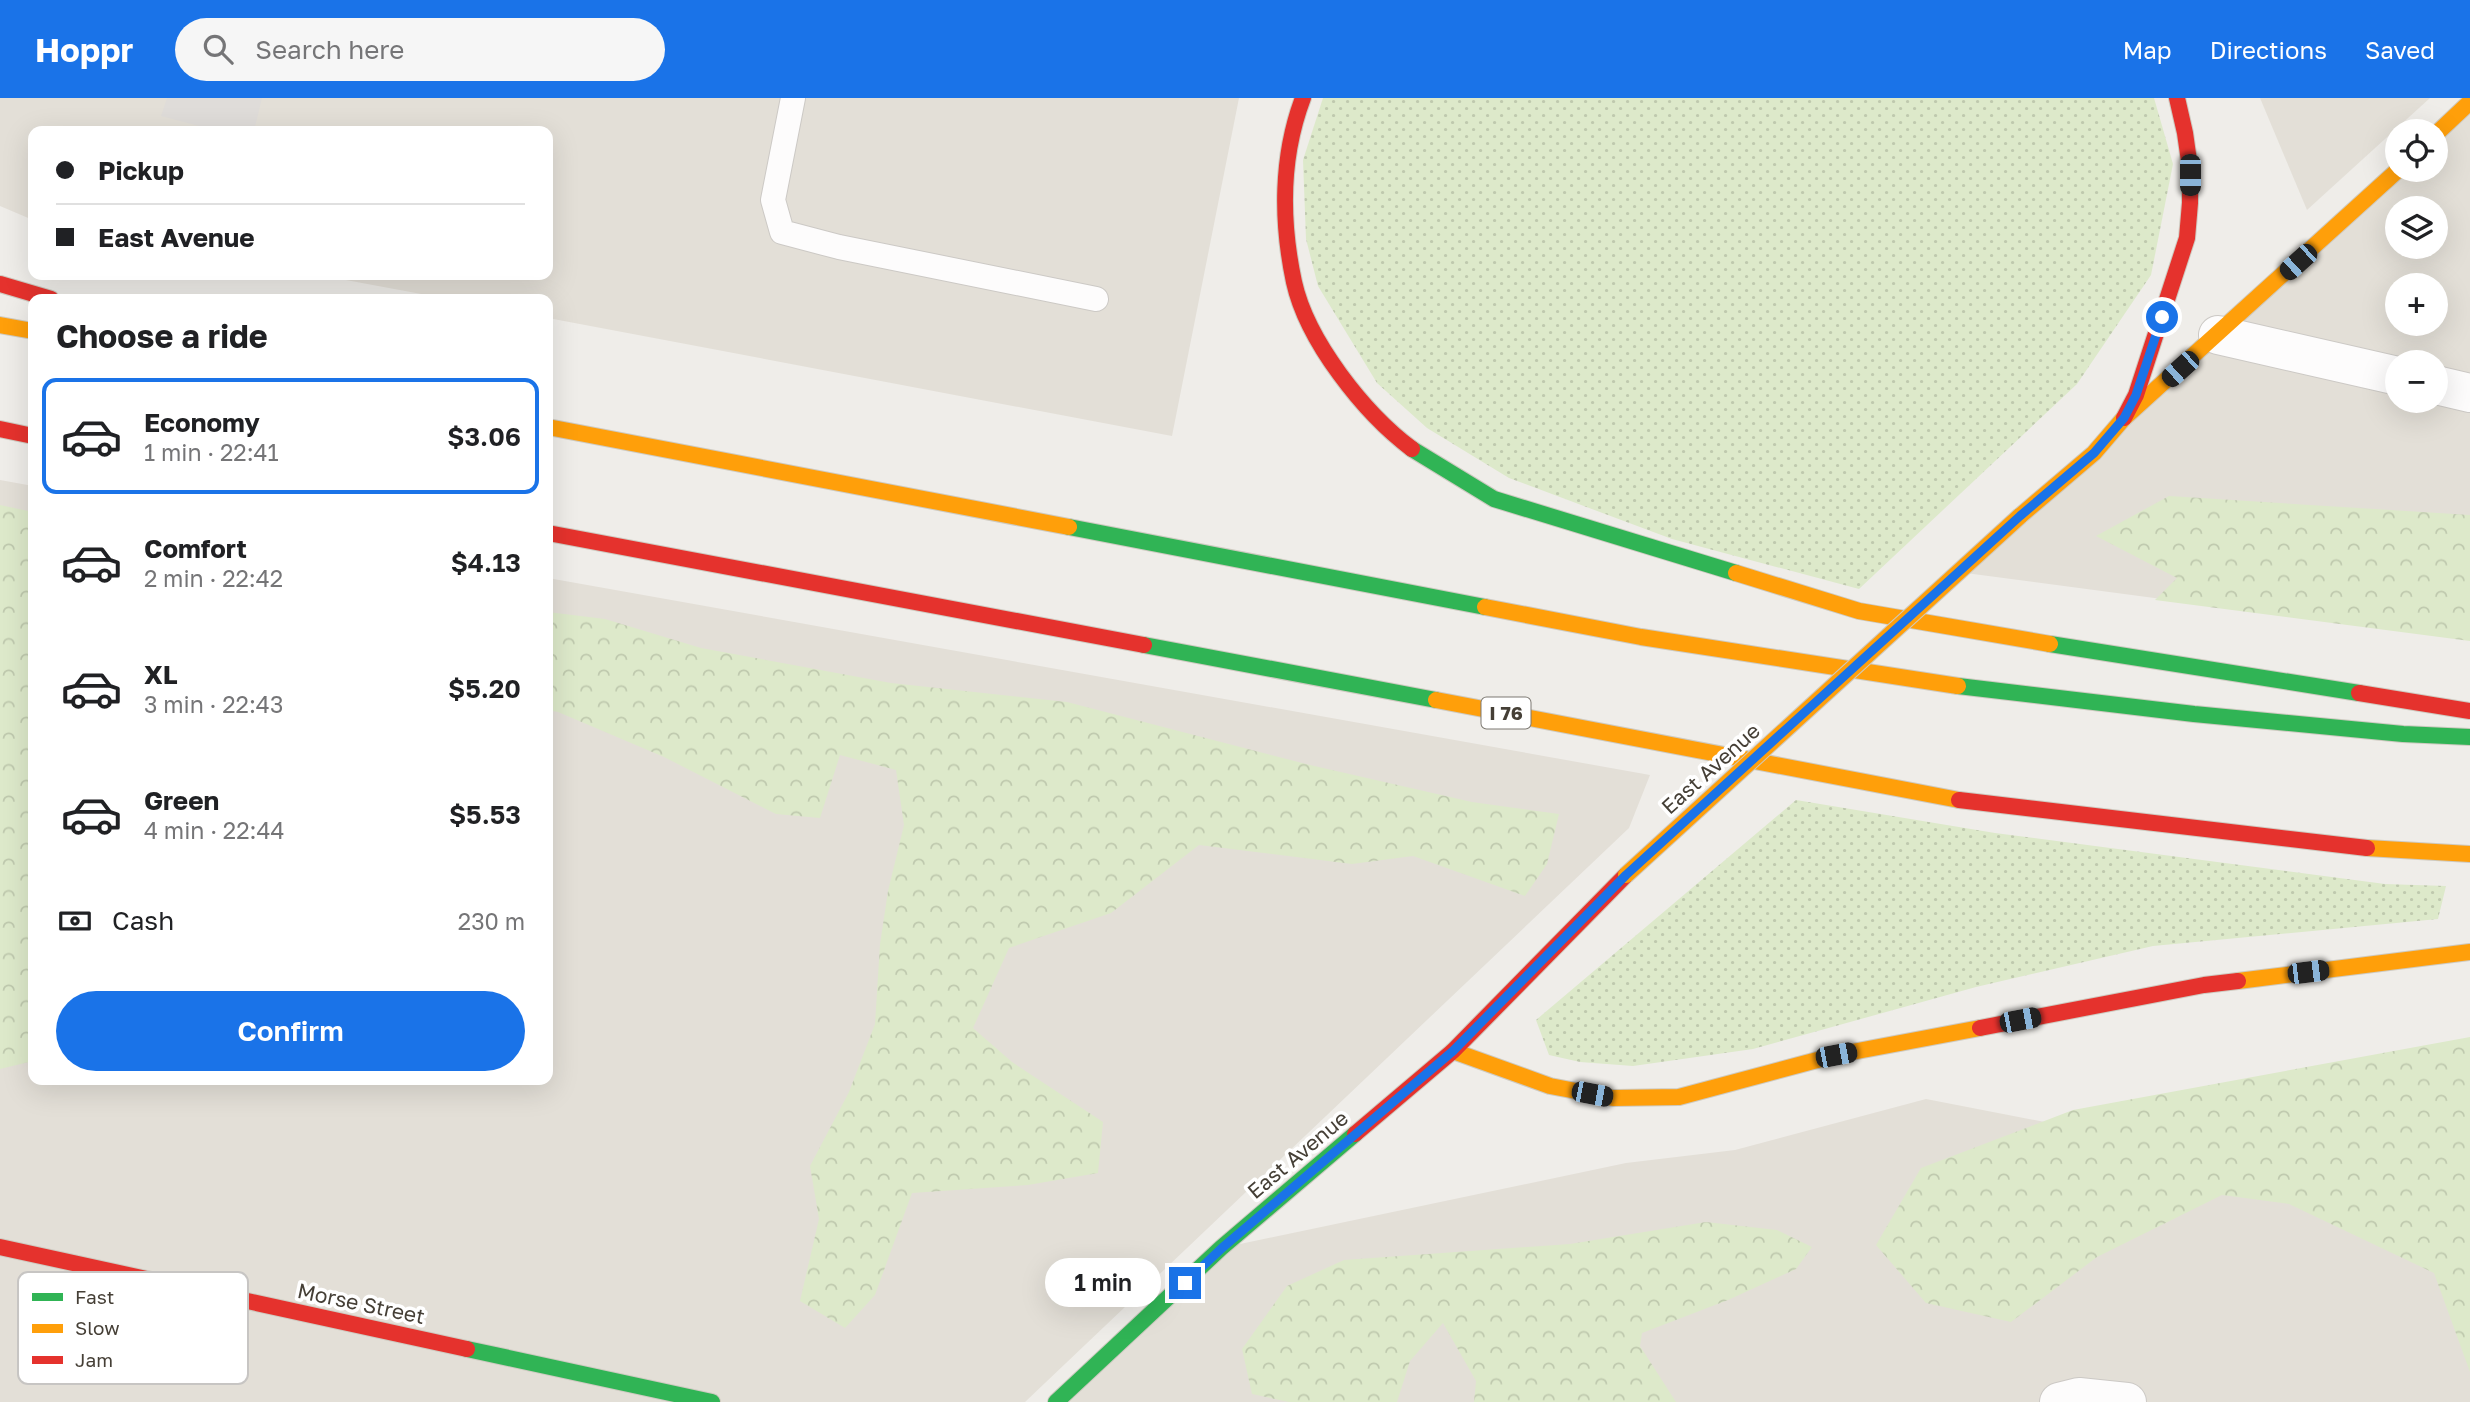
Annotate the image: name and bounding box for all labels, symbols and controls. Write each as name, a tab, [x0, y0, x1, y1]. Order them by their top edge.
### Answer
search box	[175, 18, 665, 81]
text: Hoppr	[35, 30, 133, 69]
icon: search	[199, 30, 237, 68]
text: Search here	[255, 34, 404, 65]
text: Map	[2123, 35, 2172, 64]
text: Directions	[2210, 35, 2327, 64]
text: Saved	[2365, 35, 2435, 64]
map controls	[2385, 119, 2448, 413]
button: locate	[2385, 119, 2448, 182]
car	[2180, 154, 2201, 196]
text: Pickup	[98, 155, 184, 186]
button: layers	[2385, 196, 2448, 259]
text: East Avenue	[98, 222, 255, 253]
car	[2276, 240, 2321, 284]
button: +	[2385, 273, 2448, 336]
route start	[2146, 301, 2178, 333]
text: Choose a ride	[56, 317, 268, 355]
car	[2158, 347, 2203, 391]
button: −	[2385, 350, 2448, 413]
icon: car	[60, 405, 123, 468]
text: Economy	[144, 407, 260, 438]
text: $3.06	[447, 421, 521, 452]
text: 1 min · 22:41	[144, 438, 279, 466]
icon: car	[60, 531, 123, 594]
text: Comfort	[144, 533, 247, 564]
text: $4.13	[451, 547, 521, 578]
text: 2 min · 22:42	[144, 564, 283, 592]
icon: car	[60, 657, 123, 720]
text: XL	[144, 659, 178, 690]
text: $5.20	[448, 673, 521, 704]
text: 3 min · 22:43	[144, 690, 283, 718]
road number: I 76	[1482, 698, 1530, 728]
street label: East Avenue	[1656, 717, 1765, 819]
icon: car	[60, 783, 123, 846]
text: Green	[144, 785, 219, 816]
text: $5.53	[449, 799, 521, 830]
text: 4 min · 22:44	[144, 816, 284, 844]
icon: cash	[56, 902, 94, 940]
text: Cash	[112, 905, 174, 936]
text: 230 m	[458, 907, 525, 935]
car	[2286, 959, 2331, 985]
button: Confirm	[56, 991, 525, 1071]
car	[1998, 1006, 2043, 1034]
car	[1814, 1041, 1859, 1069]
car	[1570, 1080, 1615, 1108]
street label: East Avenue	[1242, 1105, 1353, 1204]
callout: 1 min	[1045, 1258, 1160, 1308]
route end	[1169, 1267, 1201, 1299]
text: 1 min	[1074, 1268, 1132, 1296]
legend	[18, 1272, 248, 1384]
street label: Morse Street	[295, 1277, 427, 1329]
text: Fast	[75, 1285, 114, 1308]
text: Slow	[75, 1316, 120, 1339]
text: Jam	[75, 1348, 113, 1371]

